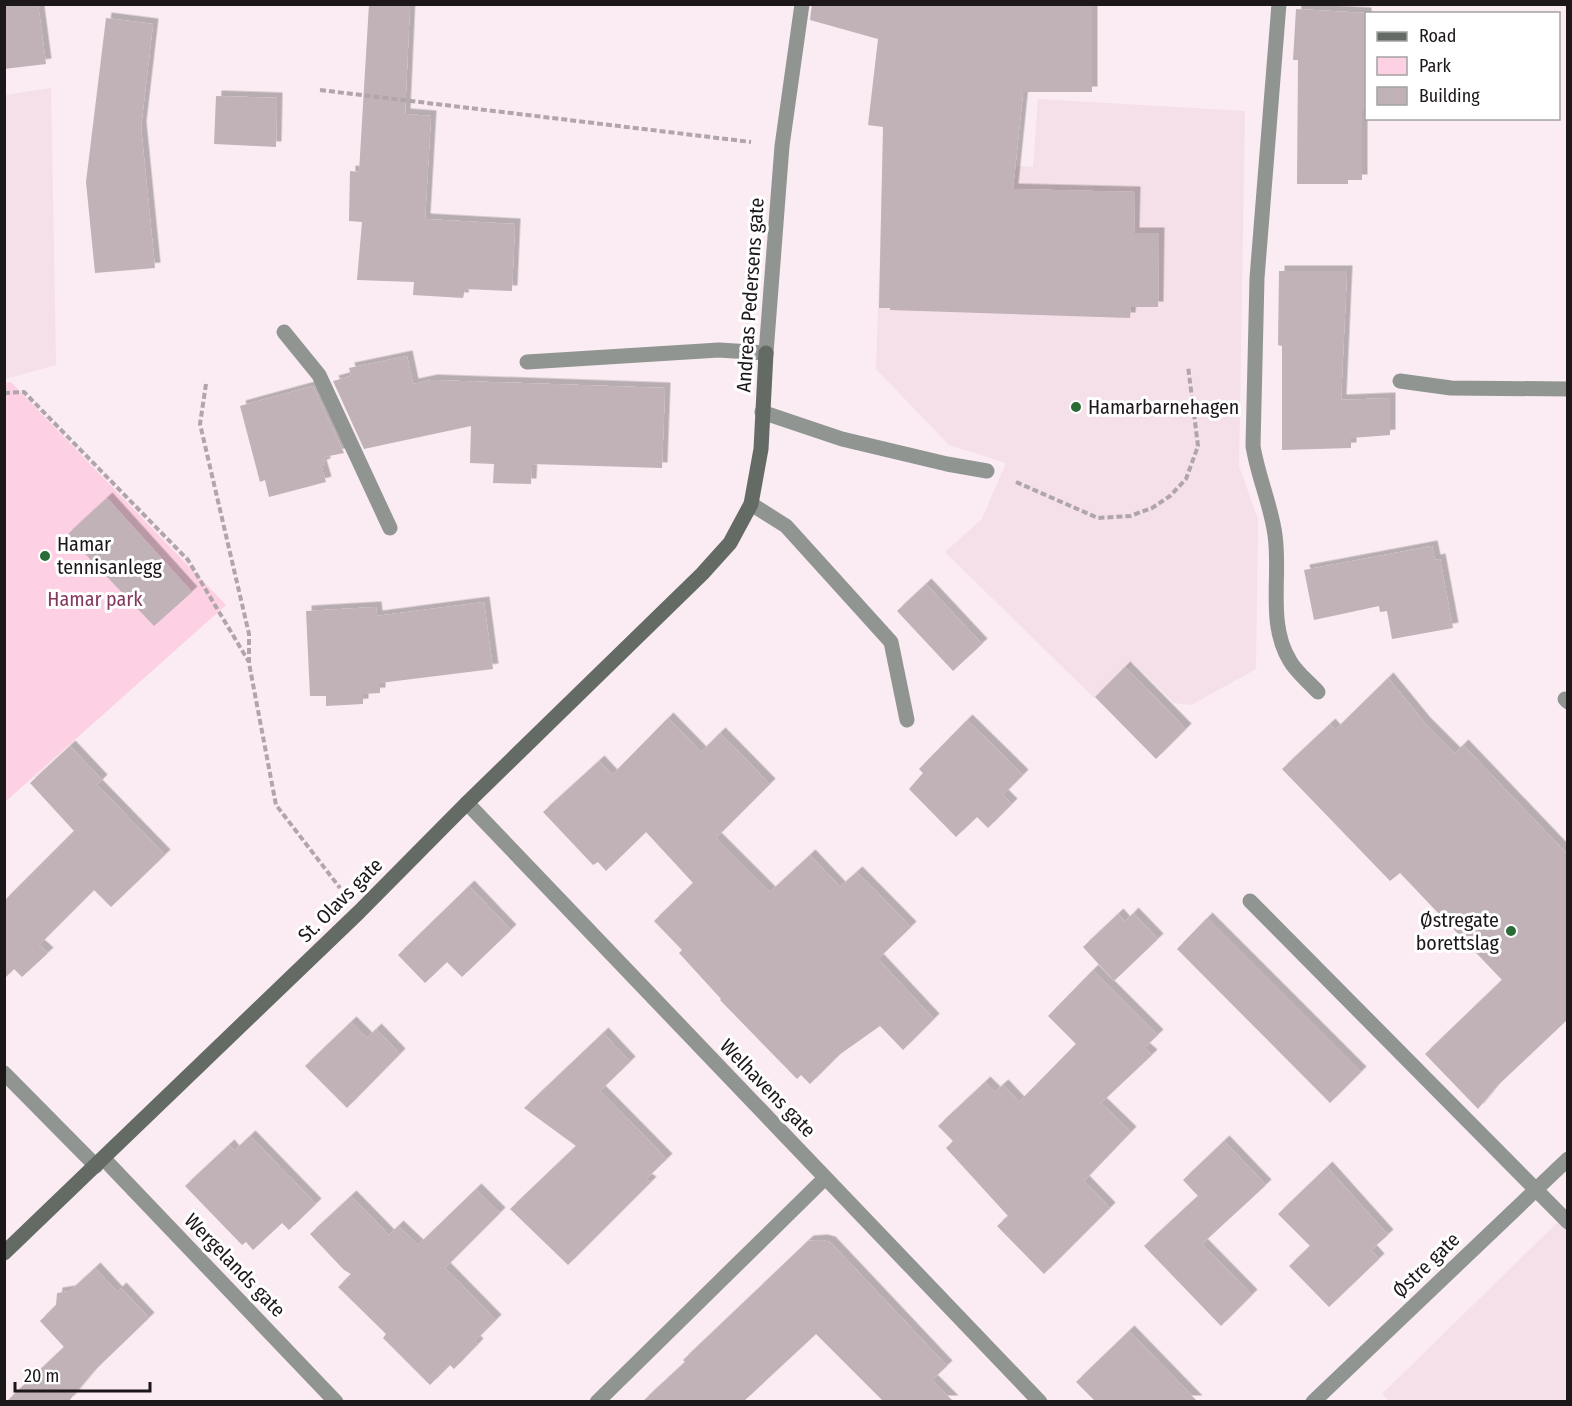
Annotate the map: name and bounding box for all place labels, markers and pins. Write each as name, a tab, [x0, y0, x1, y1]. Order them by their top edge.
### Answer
place label: Hamarbarnehagen	[1088, 395, 1239, 419]
marker: Hamarbarnehagen	[1069, 400, 1083, 414]
place label: Hamar tennisanlegg	[57, 532, 162, 579]
marker: Hamar tennisanlegg	[38, 549, 52, 563]
place label: Østregate borettslag	[1416, 908, 1500, 955]
marker: Østregate borettslag	[1504, 924, 1518, 938]

